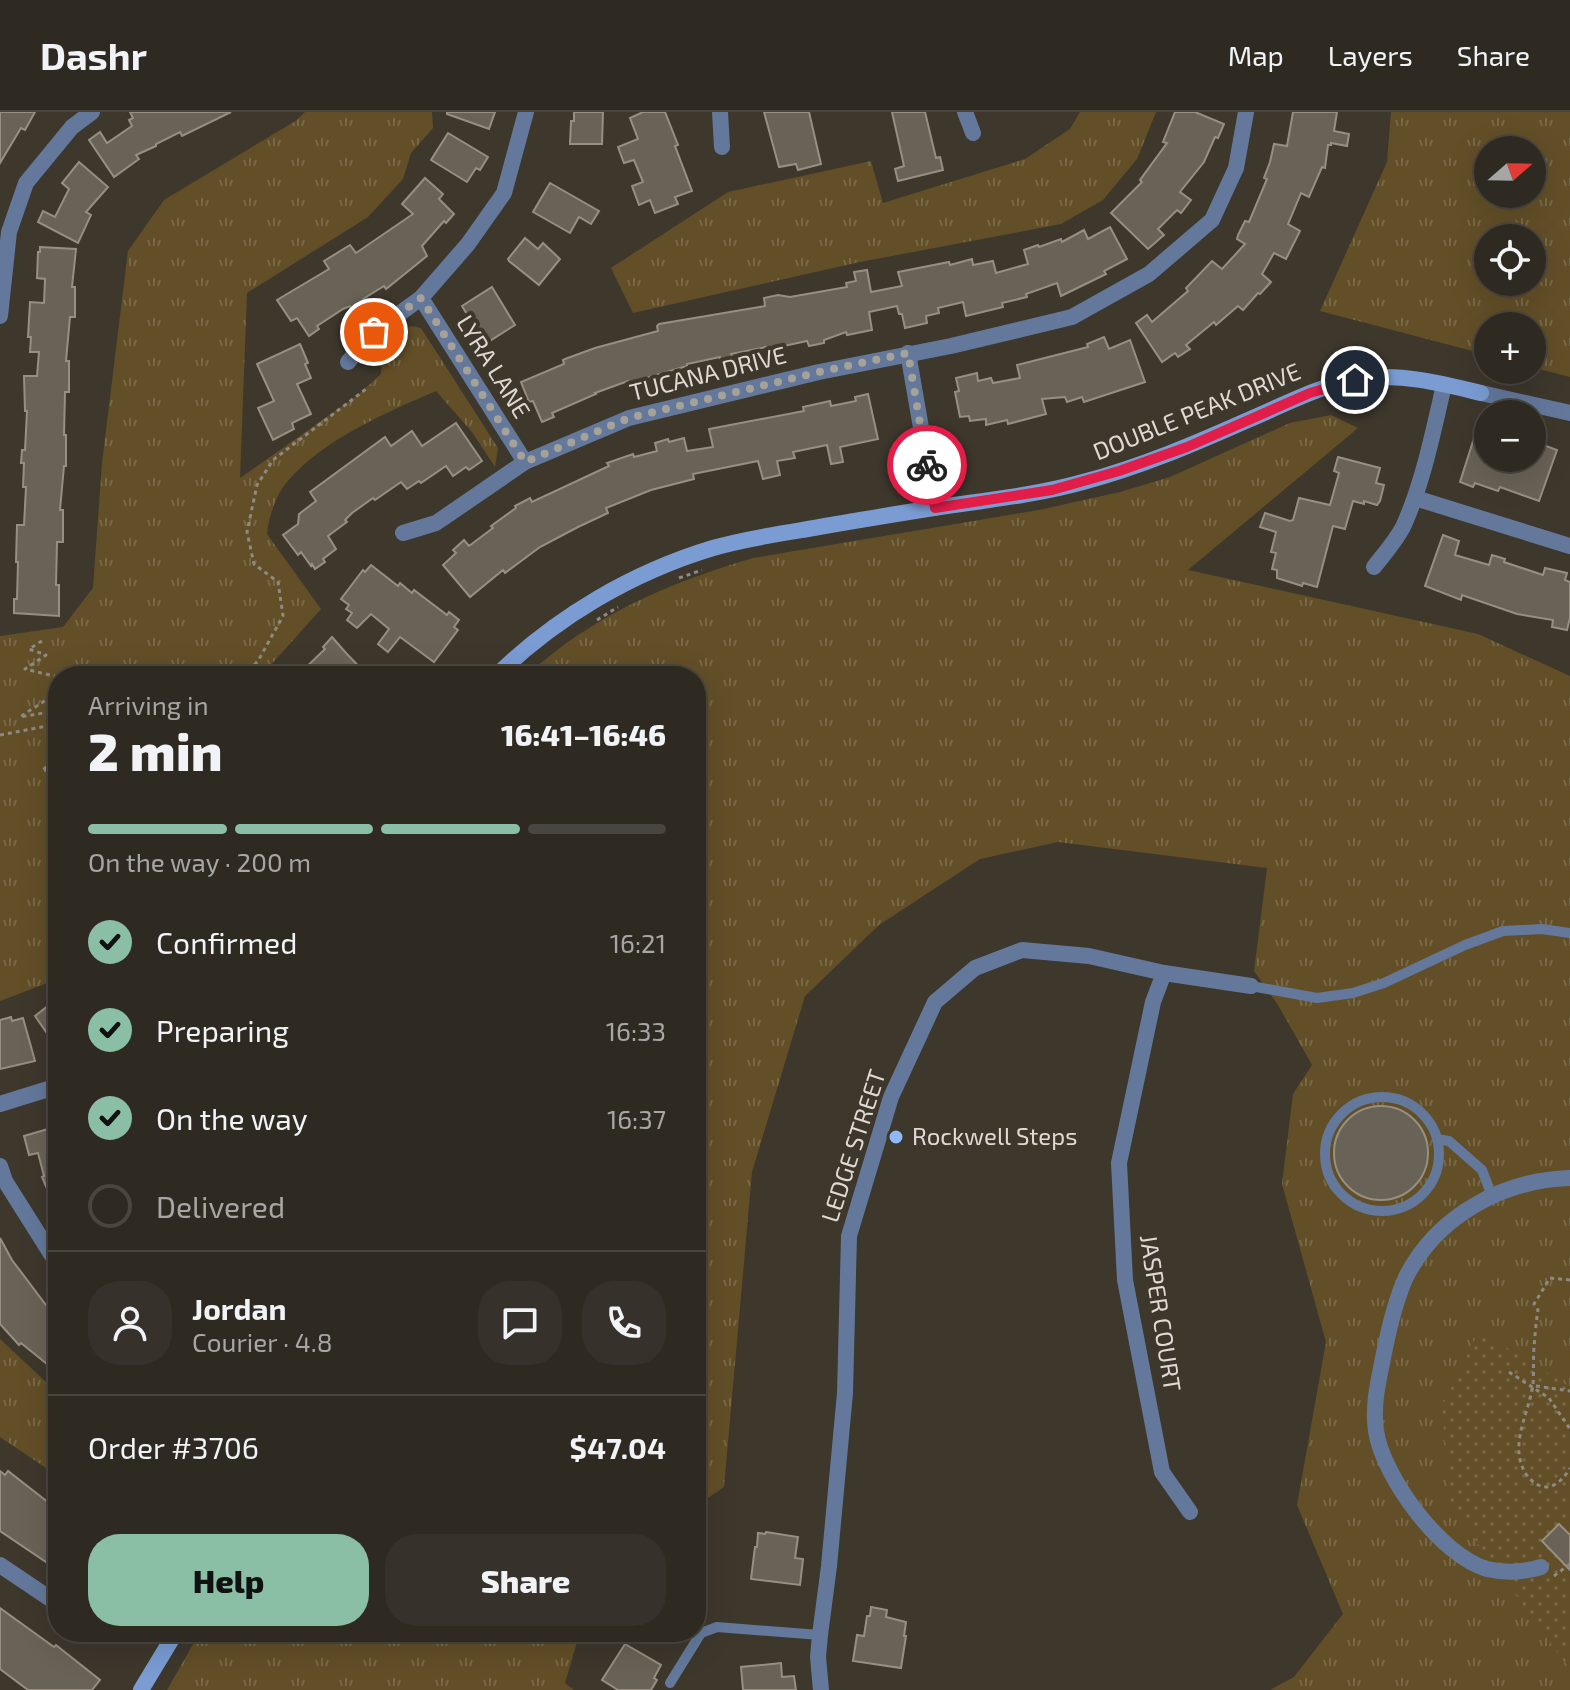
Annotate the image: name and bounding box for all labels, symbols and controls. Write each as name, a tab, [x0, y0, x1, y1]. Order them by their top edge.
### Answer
text: Dashr	[40, 32, 147, 78]
text: Map	[1228, 38, 1284, 72]
text: Layers	[1328, 38, 1413, 72]
text: Share	[1457, 38, 1530, 72]
north arrow	[1474, 136, 1546, 208]
map controls	[1474, 136, 1546, 472]
button: locate	[1474, 224, 1546, 296]
pin	[340, 298, 408, 366]
street label: LYRA LANE	[451, 309, 537, 423]
icon: bag	[352, 310, 396, 354]
button: +	[1474, 312, 1546, 384]
street label: TUCANA DRIVE	[626, 339, 789, 406]
pin	[1321, 346, 1389, 414]
street label: DOUBLE PEAK DRIVE	[1089, 356, 1304, 465]
icon: home	[1333, 358, 1377, 402]
button: −	[1474, 400, 1546, 472]
courier	[887, 425, 967, 505]
icon: bike	[905, 443, 949, 487]
text: Arriving in	[88, 689, 209, 720]
text: 16:41–16:46	[501, 716, 666, 752]
text: 2 min	[88, 719, 223, 781]
text: On the way · 200 m	[88, 846, 311, 877]
icon: check	[88, 920, 132, 964]
text: Confirmed	[156, 924, 297, 960]
text: 16:21	[610, 927, 666, 958]
icon: check	[88, 1008, 132, 1052]
text: Preparing	[156, 1012, 289, 1048]
text: 16:33	[606, 1015, 666, 1046]
street label: LEDGE STREET	[814, 1066, 891, 1225]
icon: check	[88, 1096, 132, 1140]
text: On the way	[156, 1100, 308, 1136]
text: 16:37	[607, 1103, 666, 1134]
place label: Rockwell Steps	[912, 1121, 1077, 1150]
marker: Rockwell Steps	[887, 1128, 905, 1146]
text: Delivered	[156, 1188, 285, 1224]
street label: JASPER COURT	[1135, 1232, 1188, 1393]
button: person	[88, 1281, 172, 1365]
button: chat	[478, 1281, 562, 1365]
button: phone	[582, 1281, 666, 1365]
text: Jordan	[192, 1290, 287, 1326]
text: Courier · 4.8	[192, 1326, 333, 1357]
text: Order #3706	[88, 1429, 259, 1465]
text: $47.04	[570, 1429, 666, 1465]
button: Help	[88, 1534, 369, 1626]
button: Share	[385, 1534, 666, 1626]

